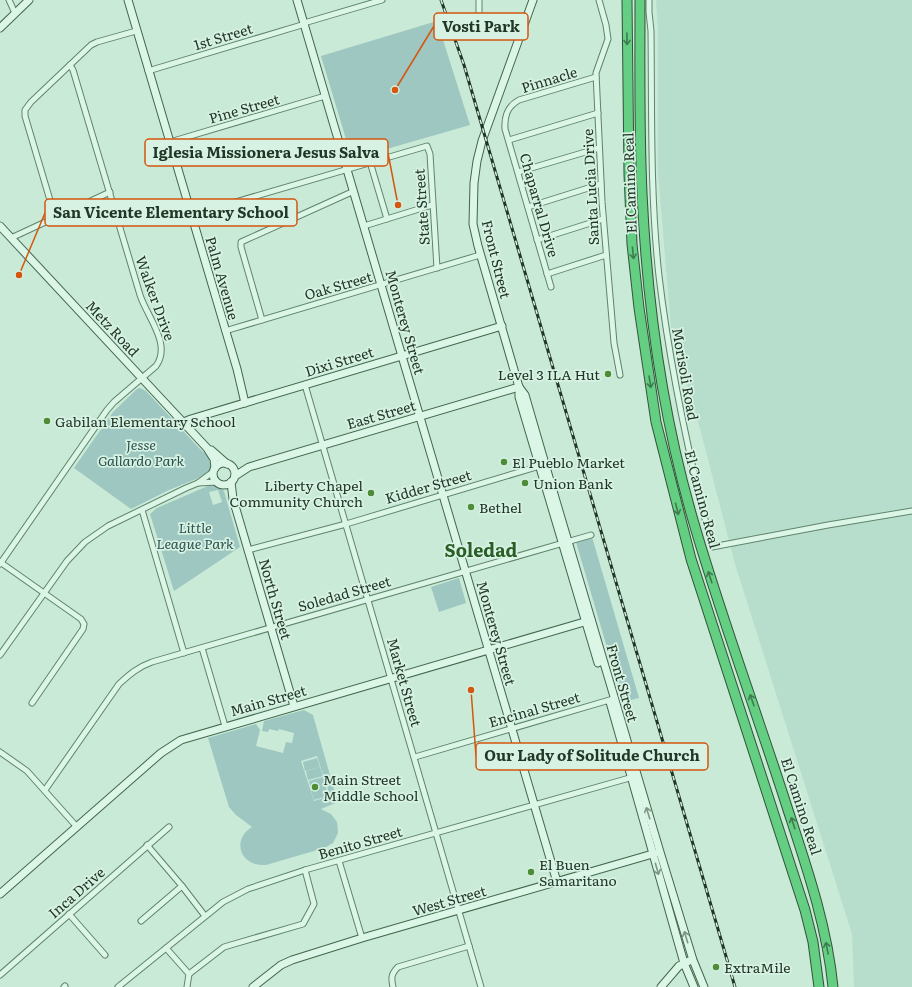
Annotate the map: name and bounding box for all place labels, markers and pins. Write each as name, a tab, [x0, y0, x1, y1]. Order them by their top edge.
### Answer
callout: Vosti Park	[434, 13, 528, 40]
callout: Iglesia Missionera Jesus Salva	[145, 139, 388, 166]
callout: San Vicente Elementary School	[45, 199, 297, 226]
place label: Level 3 ILA Hut	[498, 364, 600, 384]
marker: Level 3 ILA Hut	[603, 369, 613, 379]
place label: Gabilan Elementary School	[55, 411, 236, 431]
marker: Gabilan Elementary School	[42, 416, 52, 426]
place label: El Pueblo Market	[512, 452, 625, 472]
marker: El Pueblo Market	[499, 457, 509, 467]
place label: Union Bank	[533, 473, 613, 493]
place label: Liberty Chapel Community Church	[230, 475, 363, 511]
marker: Union Bank	[520, 478, 530, 488]
marker: Liberty Chapel Community Church	[366, 488, 376, 498]
place label: Bethel	[479, 497, 522, 517]
marker: Bethel	[466, 502, 476, 512]
callout: Our Lady of Solitude Church	[476, 743, 708, 770]
place label: Main Street Middle School	[323, 769, 419, 805]
marker: Main Street Middle School	[310, 782, 320, 792]
place label: El Buen Samaritano	[539, 854, 617, 890]
marker: El Buen Samaritano	[526, 867, 536, 877]
place label: ExtraMile	[724, 957, 791, 977]
marker: ExtraMile	[711, 962, 721, 972]

